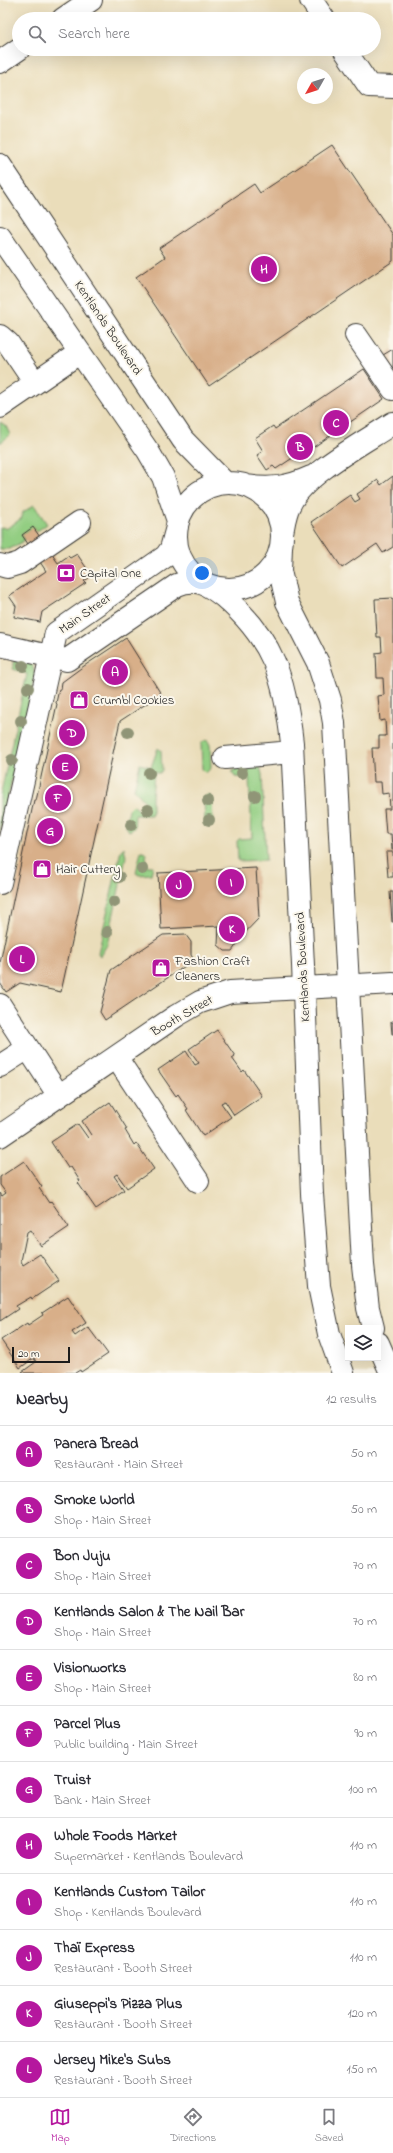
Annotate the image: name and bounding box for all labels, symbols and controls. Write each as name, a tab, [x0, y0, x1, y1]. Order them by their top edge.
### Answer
search box	[12, 12, 381, 56]
icon: search	[26, 23, 48, 45]
text: Search here	[58, 23, 130, 45]
north arrow	[297, 68, 333, 104]
pin: H	[251, 254, 277, 284]
street label: Kentlands Boulevard	[69, 277, 147, 379]
pin: C	[323, 408, 349, 438]
pin: B	[287, 432, 313, 462]
bank icon: Capital One	[55, 562, 77, 584]
your location	[192, 563, 212, 583]
place label: Capital One	[80, 564, 141, 583]
street label: Main Street	[55, 589, 115, 639]
pin: A	[102, 657, 128, 687]
shop icon: Crumbl Cookies	[68, 689, 90, 711]
place label: Crumbl Cookies	[93, 691, 175, 710]
pin: D	[59, 718, 85, 748]
pin: E	[52, 752, 78, 782]
pin: F	[45, 783, 71, 813]
pin: G	[37, 816, 63, 846]
shop icon: Hair Cuttery	[31, 858, 53, 880]
place label: Hair Cuttery	[56, 860, 121, 880]
pin: I	[218, 867, 244, 897]
pin: J	[166, 870, 192, 900]
street label: Kentlands Boulevard	[291, 911, 315, 1022]
pin: K	[219, 914, 245, 944]
pin: L	[9, 944, 35, 974]
place label: Fashion Craft Cleaners	[174, 952, 251, 986]
shop icon: Fashion Craft Cleaners	[150, 957, 172, 979]
street label: Booth Street	[147, 990, 217, 1042]
map controls	[345, 1325, 381, 1361]
button: layers	[345, 1325, 381, 1361]
scale bar	[12, 1345, 70, 1364]
text: 20 m	[18, 1346, 40, 1362]
text: Nearby	[16, 1387, 68, 1412]
text: 12 results	[326, 1390, 377, 1409]
text: Panera Bread	[54, 1433, 139, 1455]
text: A	[25, 1444, 33, 1463]
text: 50 m	[351, 1444, 377, 1463]
text: Restaurant · Main Street	[54, 1455, 183, 1474]
text: Smoke World	[54, 1489, 135, 1511]
text: B	[25, 1500, 33, 1519]
text: 50 m	[351, 1500, 377, 1519]
text: Shop · Main Street	[54, 1511, 151, 1530]
text: Bon Juju	[54, 1545, 110, 1567]
text: C	[25, 1556, 33, 1575]
text: 70 m	[353, 1556, 377, 1575]
text: Shop · Main Street	[54, 1567, 151, 1586]
text: Kentlands Salon & The Nail Bar	[54, 1601, 244, 1623]
text: D	[24, 1612, 34, 1631]
text: 70 m	[353, 1612, 377, 1631]
text: Shop · Main Street	[54, 1623, 151, 1642]
text: Visionworks	[54, 1657, 126, 1679]
text: E	[25, 1668, 33, 1687]
text: 80 m	[353, 1668, 377, 1687]
text: Shop · Main Street	[54, 1679, 151, 1698]
text: Parcel Plus	[54, 1713, 121, 1735]
text: F	[25, 1724, 33, 1743]
text: 90 m	[354, 1724, 377, 1743]
text: Public building · Main Street	[54, 1735, 198, 1754]
text: Truist	[54, 1769, 91, 1791]
text: G	[25, 1780, 33, 1799]
text: 100 m	[348, 1780, 377, 1799]
text: Bank · Main Street	[54, 1791, 151, 1810]
text: Whole Foods Market	[54, 1825, 177, 1847]
text: H	[25, 1836, 33, 1855]
text: 110 m	[350, 1836, 377, 1855]
text: Supermarket · Kentlands Boulevard	[54, 1847, 243, 1866]
text: Kentlands Custom Tailor	[54, 1881, 205, 1903]
text: I	[27, 1892, 31, 1911]
text: 110 m	[350, 1892, 377, 1911]
text: Shop · Kentlands Boulevard	[54, 1903, 202, 1922]
text: Thaï Express	[54, 1937, 135, 1959]
text: J	[26, 1948, 32, 1967]
text: 110 m	[350, 1948, 377, 1967]
text: Restaurant · Booth Street	[54, 1959, 192, 1978]
text: Giuseppi's Pizza Plus	[54, 1993, 182, 2015]
text: K	[26, 2004, 32, 2023]
text: 120 m	[347, 2004, 377, 2023]
text: Restaurant · Booth Street	[54, 2015, 192, 2034]
text: Jersey Mike's Subs	[54, 2049, 171, 2071]
text: L	[27, 2060, 31, 2079]
text: 150 m	[346, 2060, 377, 2079]
text: Restaurant · Booth Street	[54, 2071, 192, 2090]
tab: Map	[49, 2106, 71, 2146]
tab: Directions	[170, 2106, 216, 2146]
tab: Saved	[315, 2106, 344, 2146]

